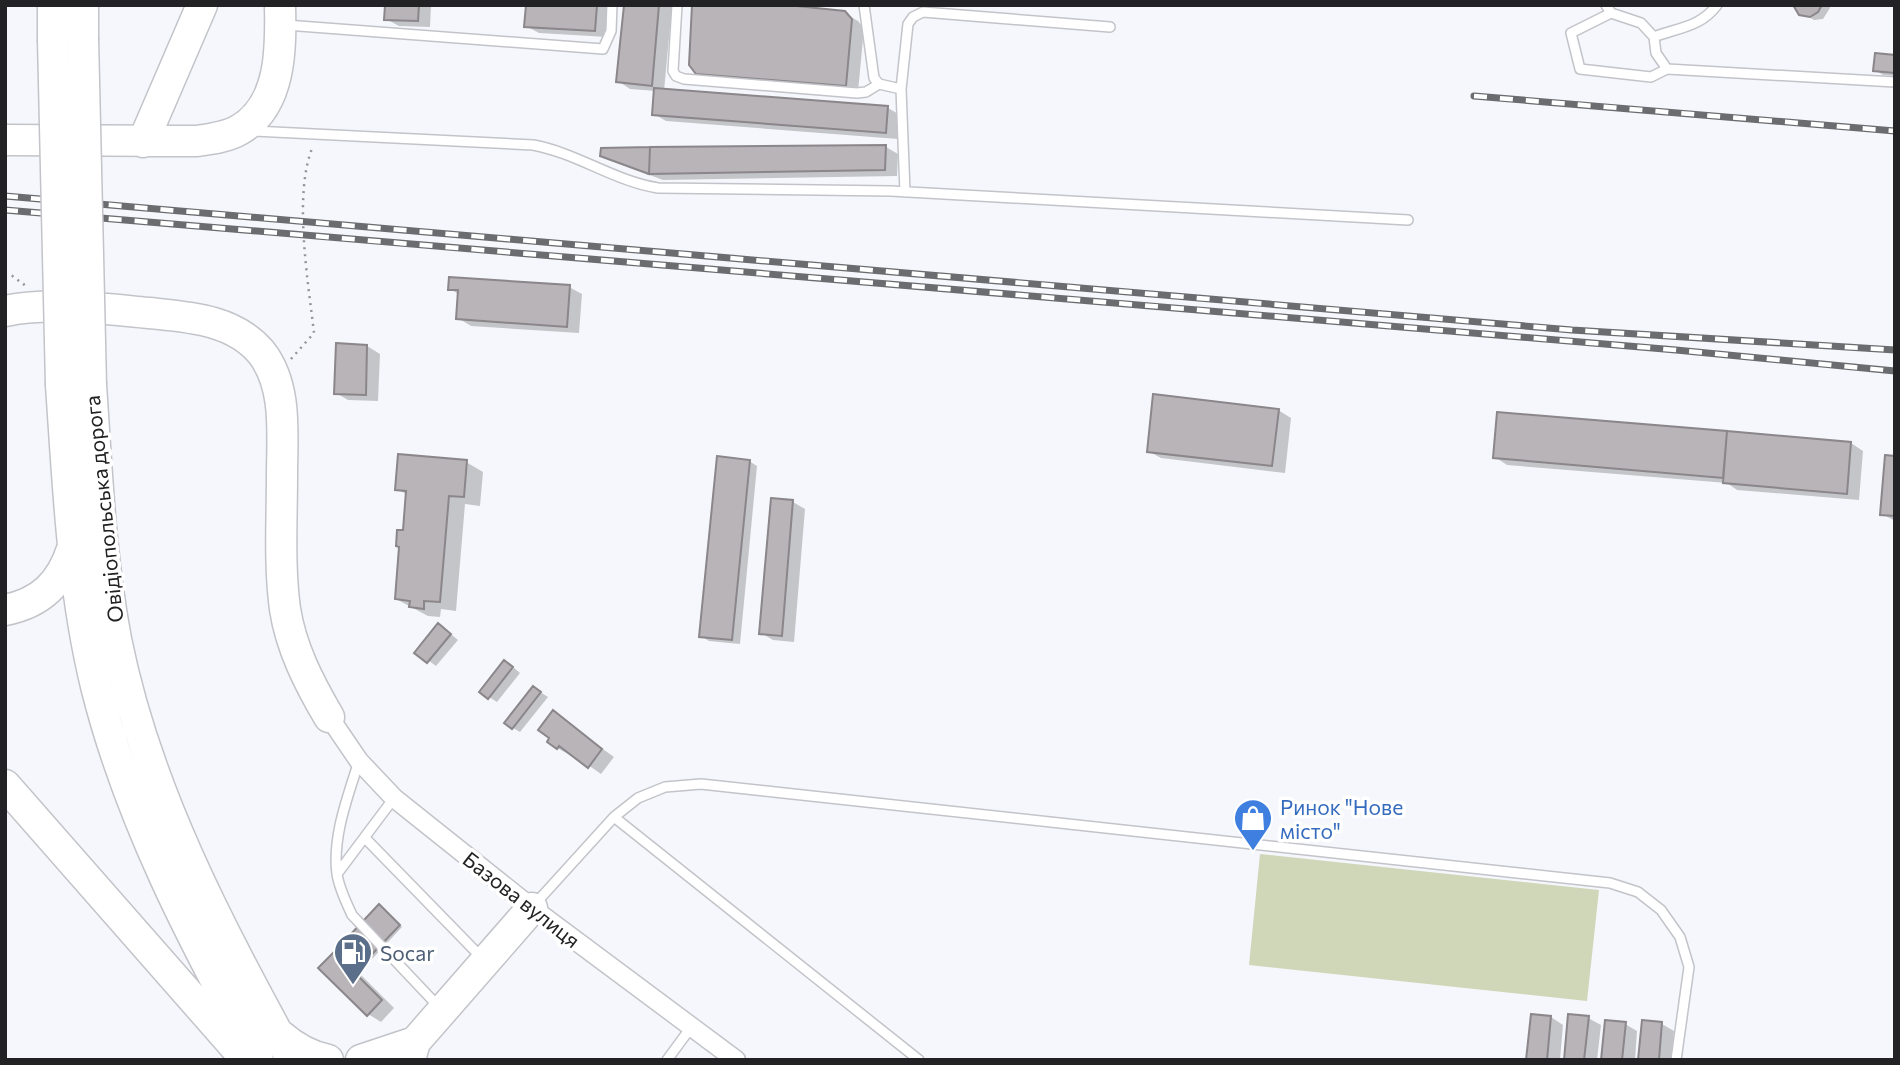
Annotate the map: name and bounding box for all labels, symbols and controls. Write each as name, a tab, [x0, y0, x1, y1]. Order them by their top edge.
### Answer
street label: Овідіопольська дорога	[79, 394, 127, 624]
place label: Ринок "Нове місто"	[1280, 794, 1403, 843]
shop icon: Ринок "Нове місто"	[1232, 797, 1274, 852]
street label: Базова вулиця	[459, 846, 585, 952]
fuel station icon: Socar	[332, 931, 374, 986]
place label: Socar	[380, 940, 435, 965]

